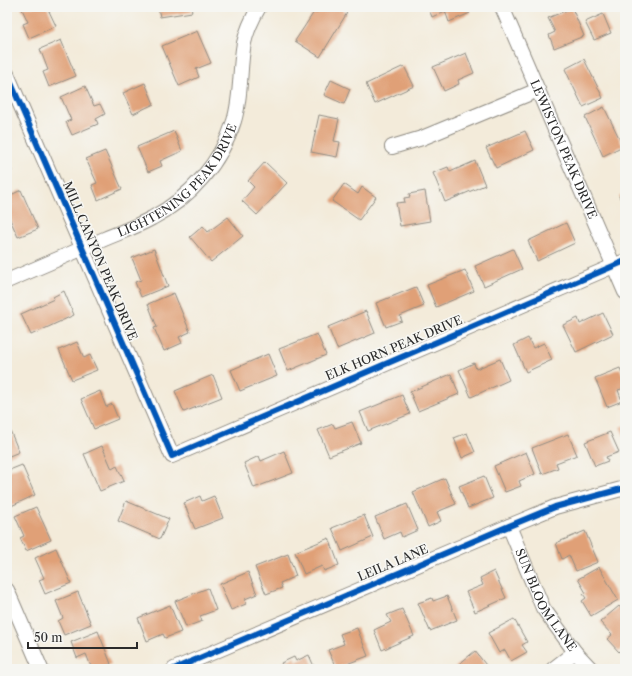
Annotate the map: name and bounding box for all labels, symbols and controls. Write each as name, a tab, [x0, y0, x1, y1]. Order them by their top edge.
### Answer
street label: LEWISTON PEAK DRIVE	[527, 77, 601, 221]
street label: LIGHTENING PEAK DRIVE	[115, 122, 240, 240]
street label: MILL CANYON PEAK DRIVE	[60, 179, 141, 343]
street label: ELK HORN PEAK DRIVE	[323, 312, 465, 383]
street label: LEILA LANE	[355, 541, 430, 584]
street label: SUN BLOOM LANE	[512, 546, 580, 654]
scale bar	[28, 624, 137, 650]
text: 50 m	[34, 630, 63, 645]

